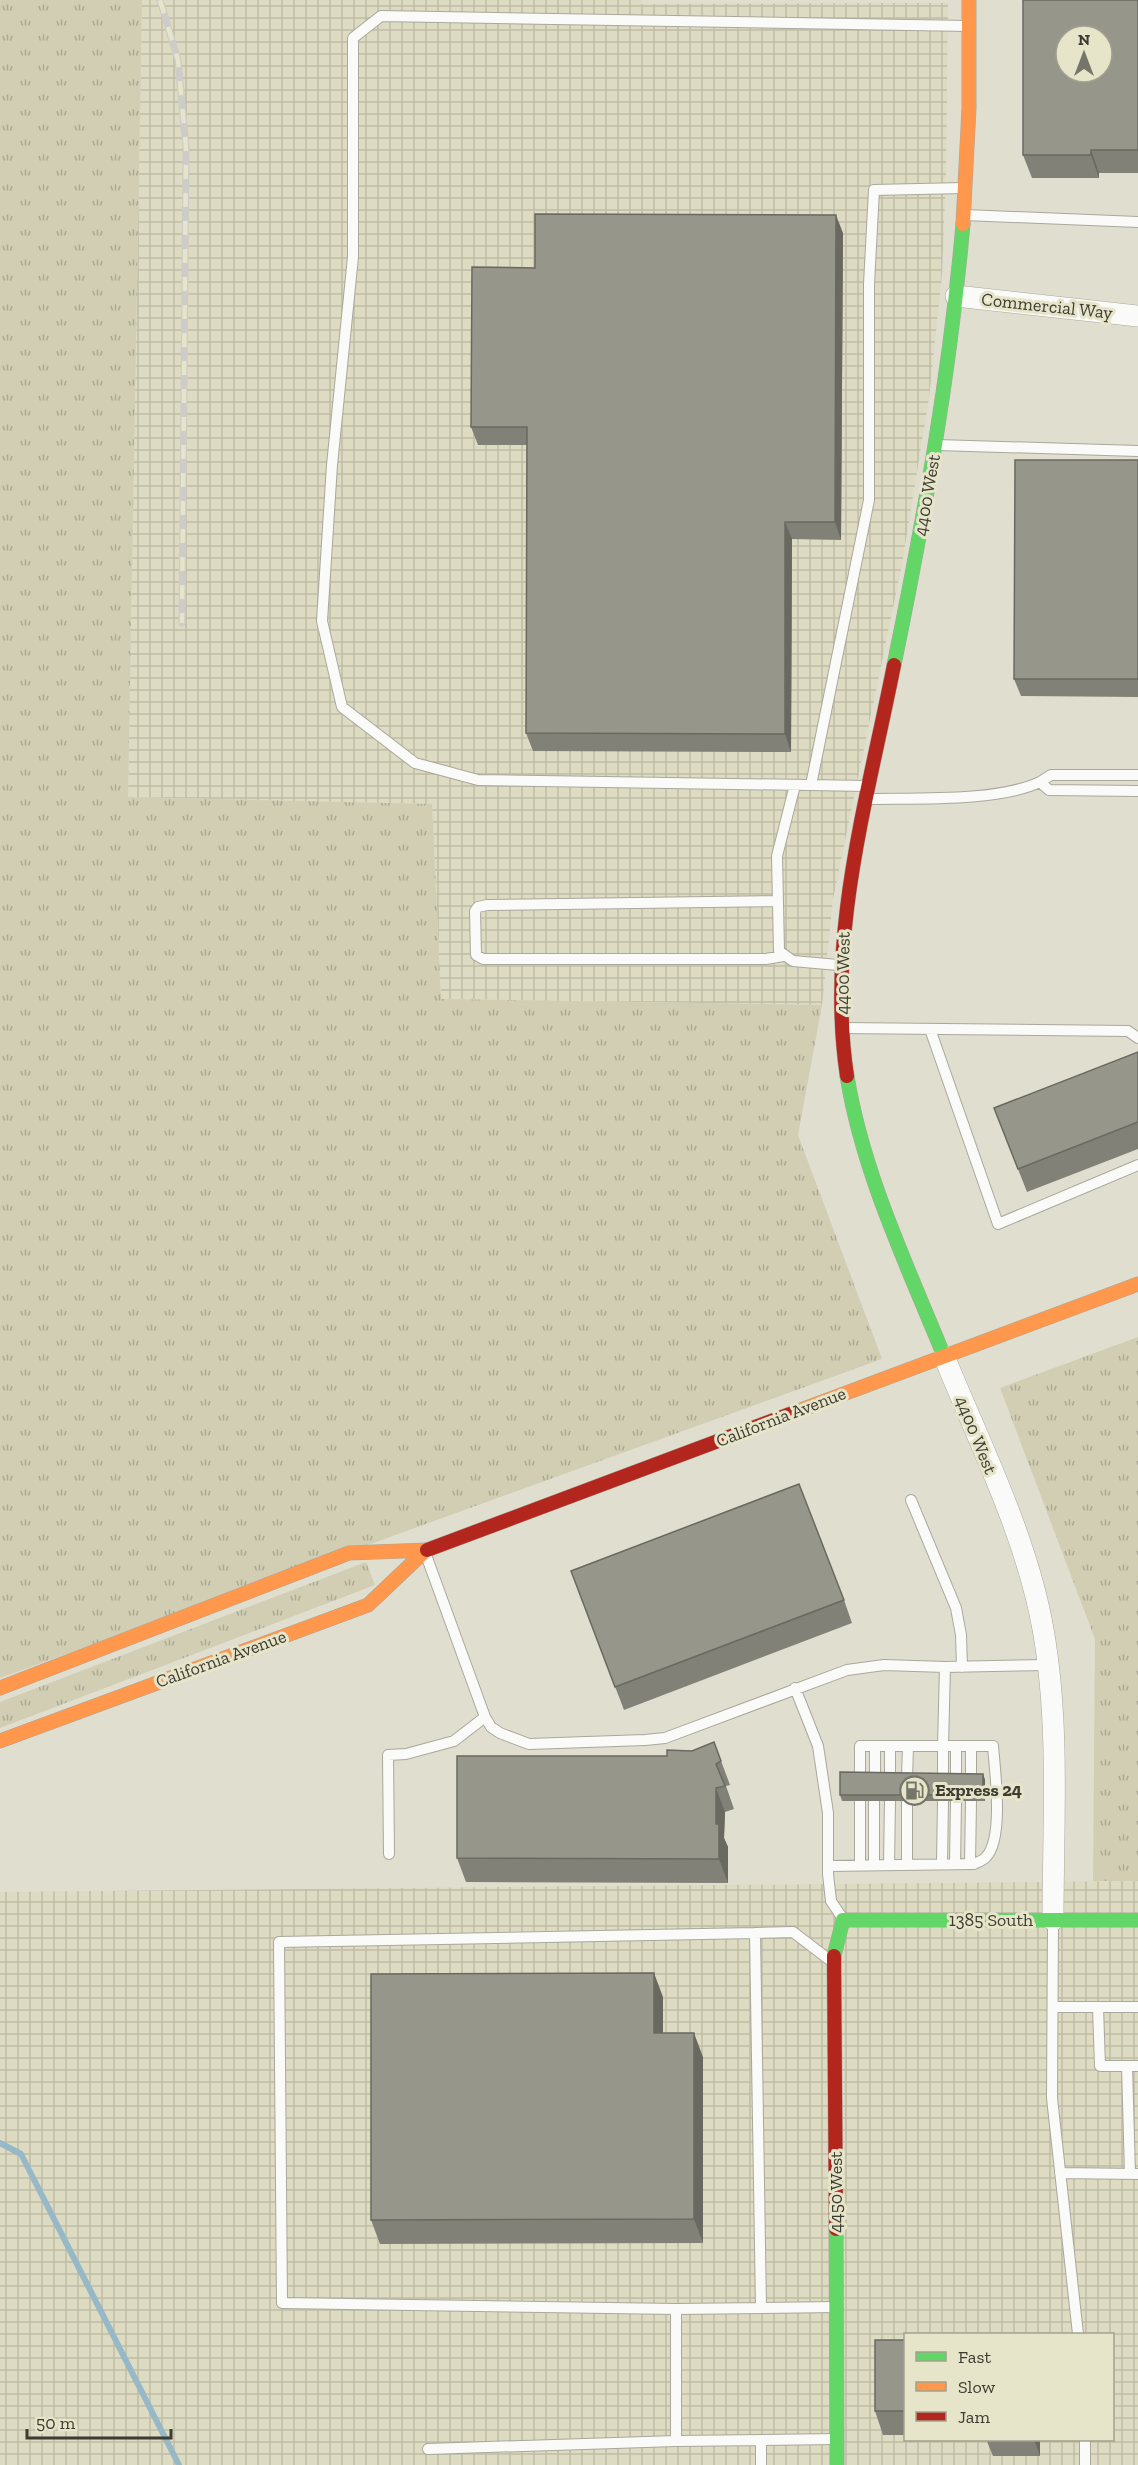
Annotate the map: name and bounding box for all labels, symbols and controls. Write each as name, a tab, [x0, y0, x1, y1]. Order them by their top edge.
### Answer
north arrow	[1054, 24, 1114, 84]
text: N	[1078, 30, 1090, 49]
street label: Commercial Way	[980, 288, 1114, 324]
street label: 4400 West	[909, 452, 945, 538]
street label: 4400 West	[831, 931, 855, 1015]
street label: California Avenue	[713, 1382, 849, 1452]
street label: 4400 West	[950, 1393, 1002, 1478]
street label: California Avenue	[153, 1625, 289, 1693]
fuel station icon: Express 24	[898, 1774, 930, 1806]
place label: Express 24	[935, 1779, 1022, 1801]
street label: 1385 South	[949, 1909, 1033, 1931]
street label: 4450 West	[825, 2151, 847, 2233]
legend	[904, 2333, 1114, 2441]
text: Fast	[958, 2346, 991, 2368]
text: Slow	[958, 2376, 995, 2398]
scale bar	[27, 2402, 171, 2440]
text: Jam	[958, 2406, 990, 2428]
text: 50 m	[36, 2412, 76, 2434]

